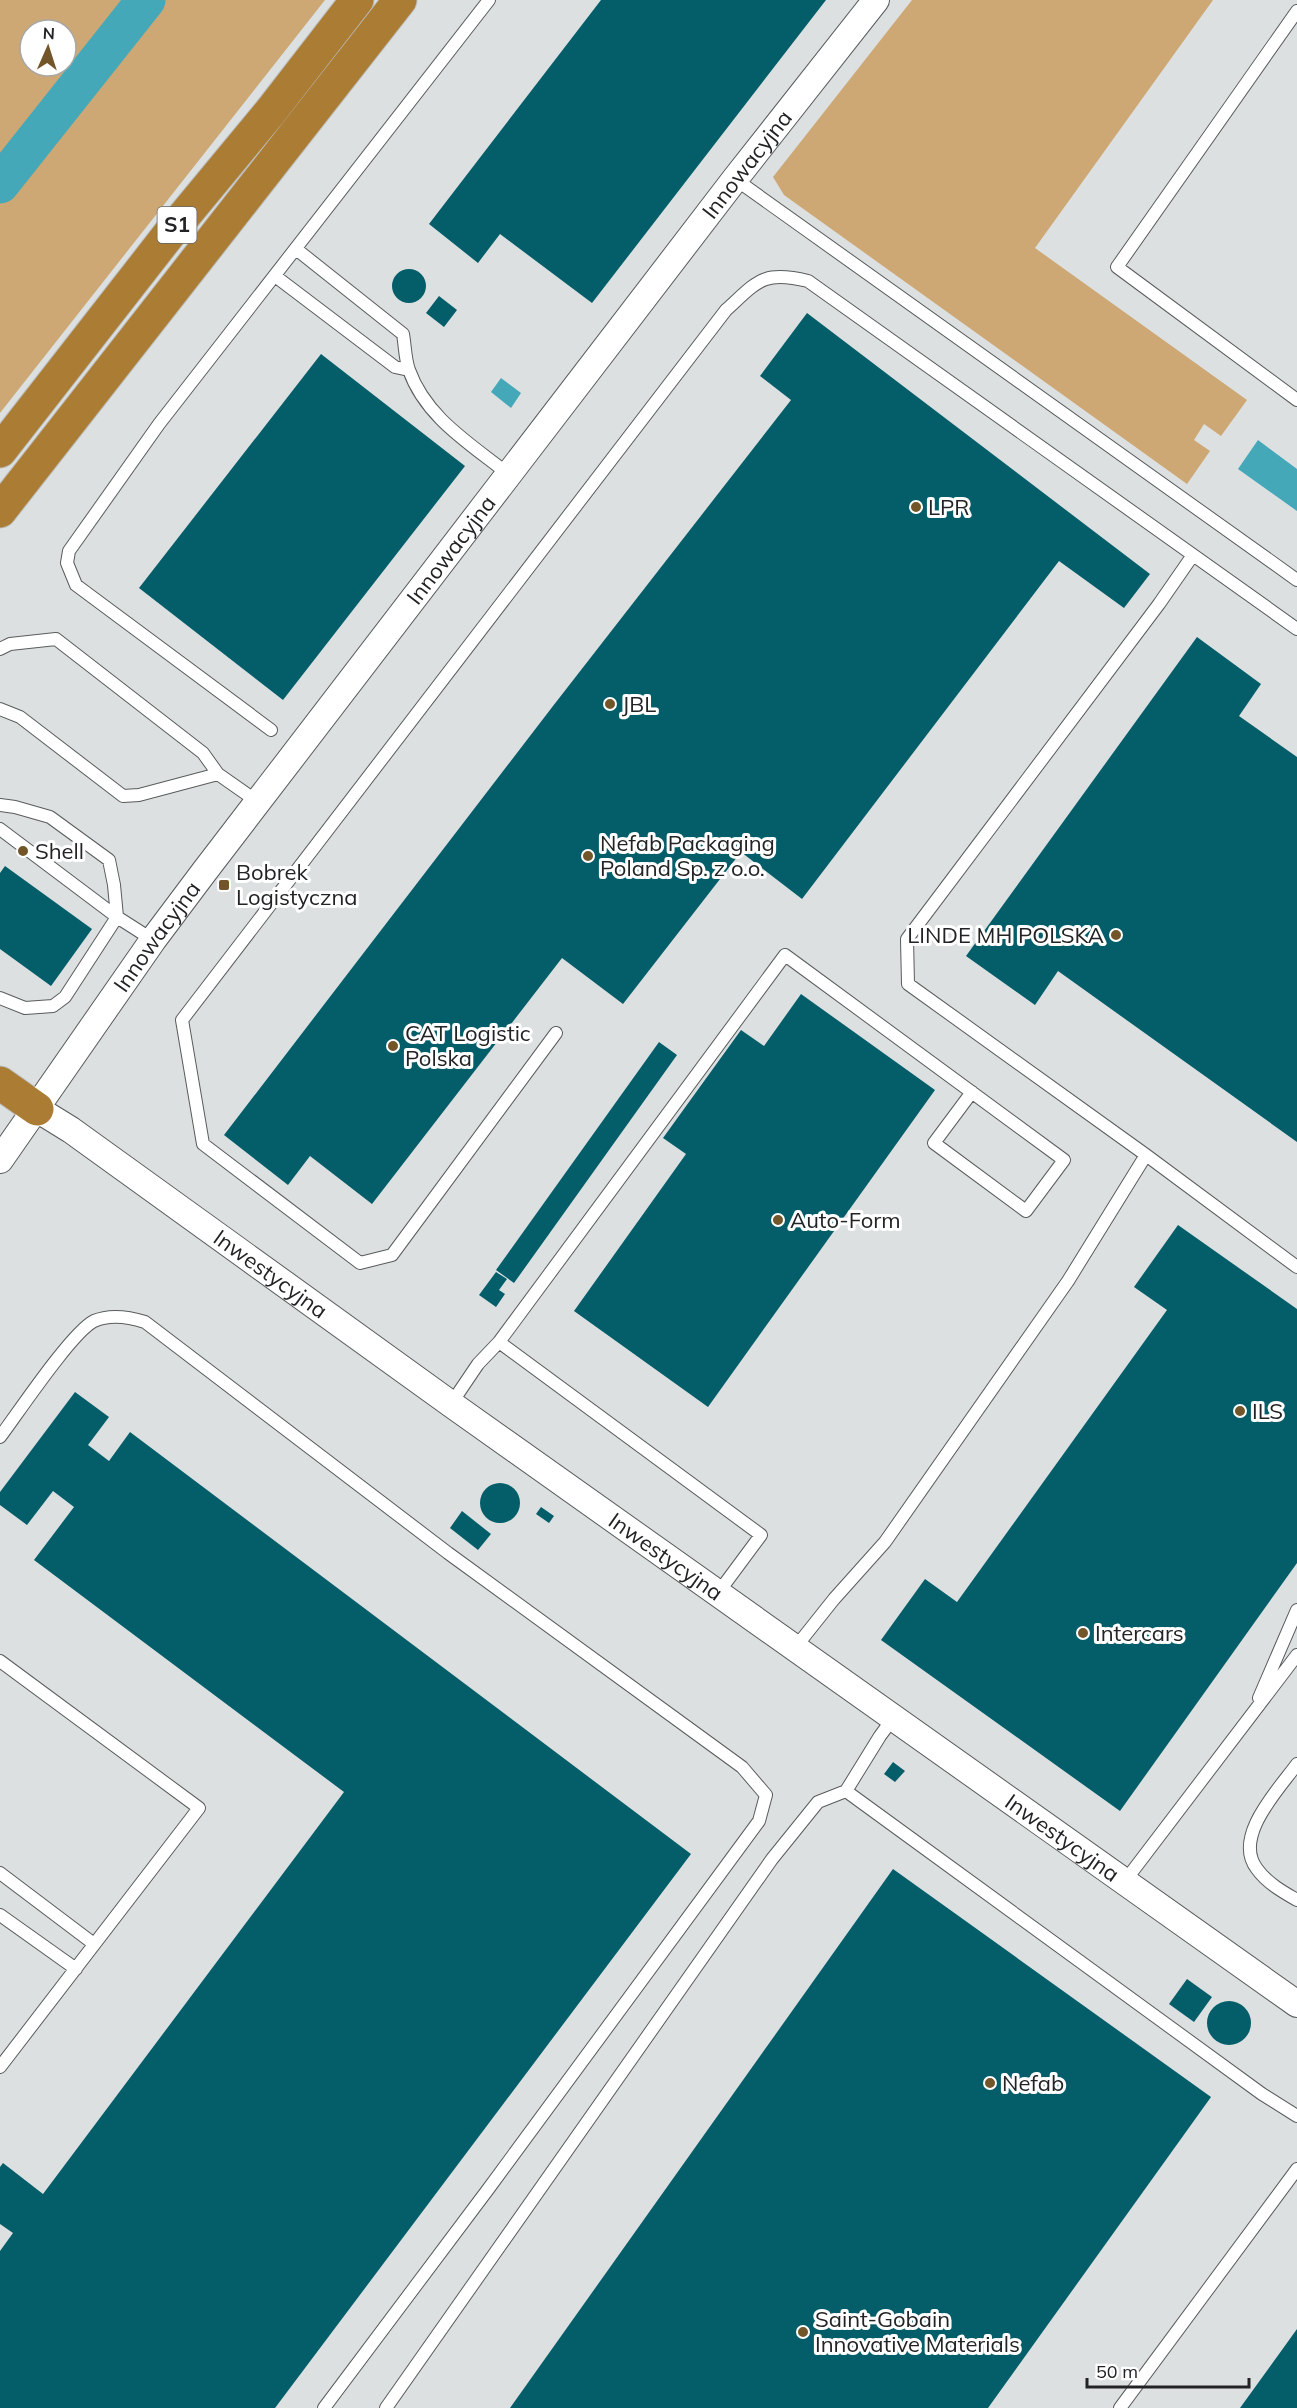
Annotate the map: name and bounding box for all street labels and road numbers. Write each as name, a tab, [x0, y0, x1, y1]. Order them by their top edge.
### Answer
street label: Innowacyjna	[696, 104, 798, 224]
road number: S1	[158, 207, 196, 243]
street label: Innowacyjna	[400, 490, 502, 610]
street label: Innowacyjna	[107, 876, 206, 997]
street label: Inwestycyjna	[208, 1223, 333, 1324]
street label: Inwestycyjna	[603, 1506, 729, 1607]
street label: Inwestycyjna	[1000, 1788, 1125, 1888]

